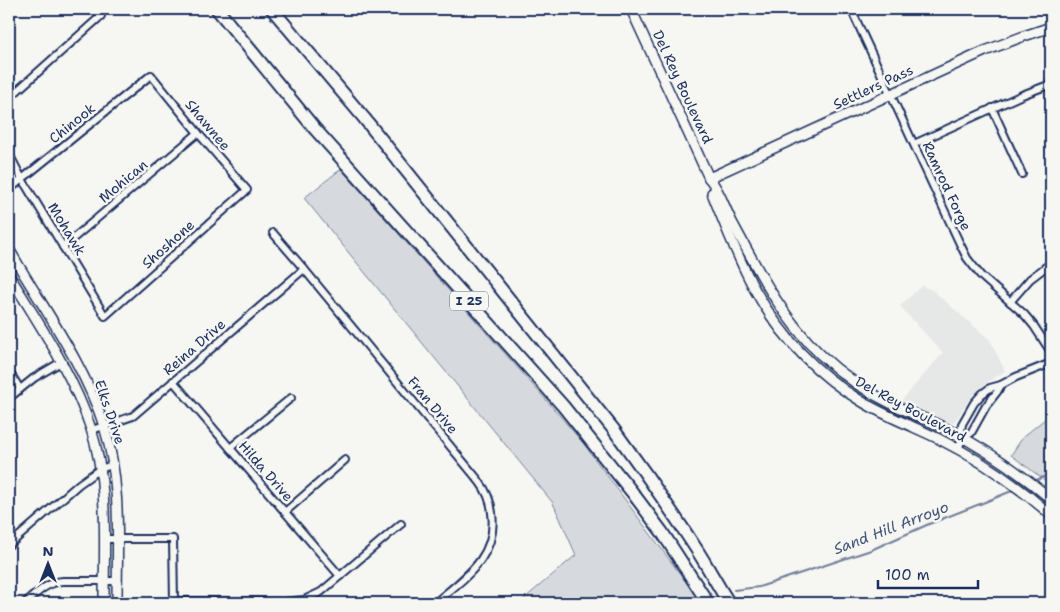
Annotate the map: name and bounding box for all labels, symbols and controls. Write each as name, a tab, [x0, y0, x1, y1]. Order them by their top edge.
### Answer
street label: Del Rey Boulevard	[649, 27, 717, 147]
street label: Settlers Pass	[830, 61, 916, 113]
street label: Shawnee	[181, 96, 235, 154]
street label: Chinook	[45, 99, 99, 147]
street label: Ramrod Forge	[919, 139, 975, 233]
street label: Mohican	[95, 155, 151, 207]
street label: Mohawk	[44, 199, 90, 259]
street label: Shoshone	[138, 216, 198, 272]
road number: I 25	[450, 292, 488, 310]
street label: Reina Drive	[159, 315, 229, 379]
street label: Del Rey Boulevard	[852, 372, 970, 446]
street label: Fran Drive	[404, 373, 462, 437]
street label: Elks Drive	[91, 378, 129, 447]
street label: Hilda Drive	[235, 437, 297, 505]
water label: Sand Hill Arroyo	[831, 497, 951, 559]
north arrow	[22, 540, 72, 590]
text: N	[42, 542, 54, 560]
scale bar	[878, 557, 978, 589]
text: 100 m	[885, 565, 930, 585]

